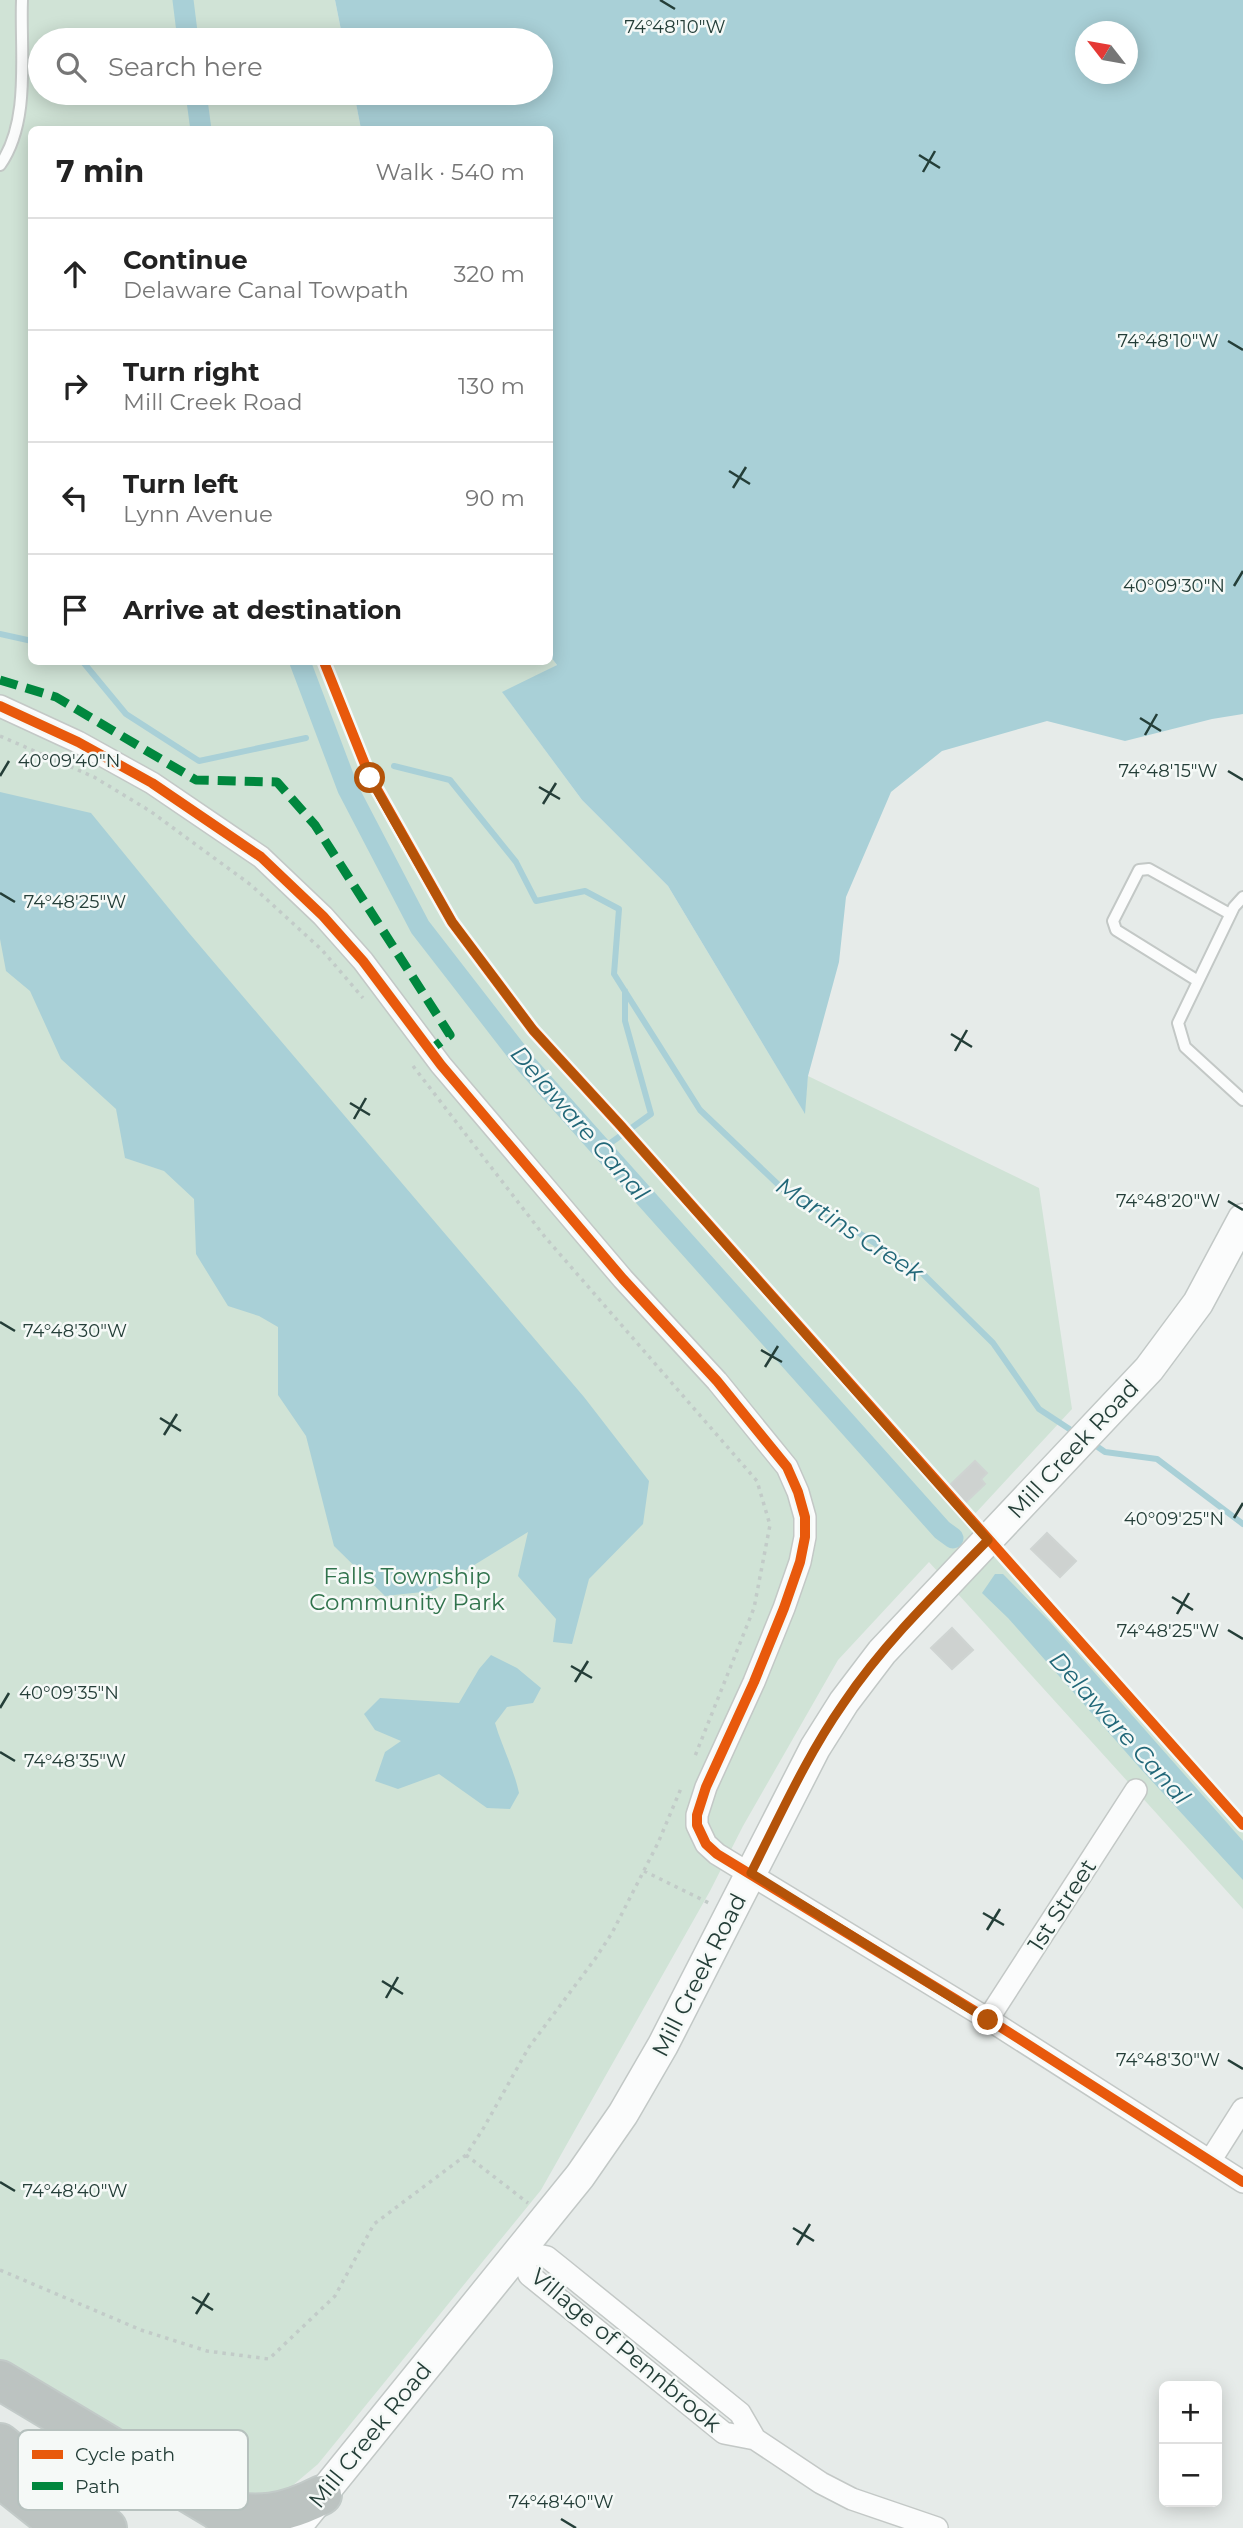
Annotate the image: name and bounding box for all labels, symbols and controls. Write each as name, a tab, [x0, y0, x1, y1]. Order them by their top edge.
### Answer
text: 74°48'10"W	[625, 16, 725, 38]
north arrow	[1075, 21, 1138, 84]
search box	[28, 28, 553, 105]
icon: search	[52, 48, 90, 86]
text: Search here	[108, 51, 263, 83]
text: 7 min	[56, 153, 144, 190]
text: Walk · 540 m	[375, 158, 525, 186]
text: Continue	[123, 244, 248, 276]
icon: ahead	[56, 255, 94, 293]
text: 320 m	[453, 260, 525, 288]
text: Delaware Canal Towpath	[123, 276, 409, 304]
text: 74°48'10"W	[1118, 330, 1218, 352]
text: Turn right	[123, 356, 259, 388]
icon: right	[56, 367, 94, 405]
text: 130 m	[458, 372, 525, 400]
text: Mill Creek Road	[123, 388, 303, 416]
text: Turn left	[123, 468, 239, 500]
icon: left	[56, 479, 94, 517]
text: 90 m	[465, 484, 525, 512]
text: Lynn Avenue	[123, 500, 273, 528]
text: 40°09'30"N	[1123, 575, 1225, 597]
icon: arrive	[56, 591, 94, 629]
text: Arrive at destination	[123, 594, 402, 626]
text: 40°09'40"N	[18, 750, 120, 772]
text: 74°48'15"W	[1118, 760, 1218, 782]
route start	[354, 762, 385, 793]
text: 74°48'25"W	[24, 891, 126, 913]
water label: Delaware Canal	[505, 1039, 656, 1207]
water label: Martins Creek	[771, 1171, 930, 1288]
text: 74°48'20"W	[1116, 1190, 1220, 1212]
text: 74°48'30"W	[23, 1320, 127, 1342]
street label: Mill Creek Road	[1002, 1374, 1144, 1524]
text: 40°09'25"N	[1124, 1508, 1224, 1530]
park label: Falls Township Community Park	[309, 1562, 505, 1616]
text: 74°48'25"W	[1117, 1620, 1219, 1642]
water label: Delaware Canal	[1044, 1645, 1197, 1811]
text: 40°09'35"N	[19, 1682, 119, 1704]
text: 74°48'35"W	[24, 1750, 126, 1772]
street label: 1st Street	[1022, 1854, 1102, 1956]
street label: Mill Creek Road	[646, 1889, 752, 2061]
route end	[972, 2004, 1003, 2035]
text: 74°48'30"W	[1116, 2049, 1220, 2071]
text: 74°48'40"W	[23, 2180, 127, 2202]
street label: Village of Pennbrook	[525, 2262, 727, 2438]
street label: Mill Creek Road	[303, 2356, 437, 2514]
map controls	[1159, 2381, 1222, 2507]
button: +	[1159, 2381, 1222, 2444]
legend	[18, 2430, 248, 2510]
text: Cycle path	[75, 2443, 175, 2466]
button: −	[1159, 2444, 1222, 2507]
text: Path	[75, 2475, 120, 2498]
text: 74°48'40"W	[509, 2491, 613, 2513]

